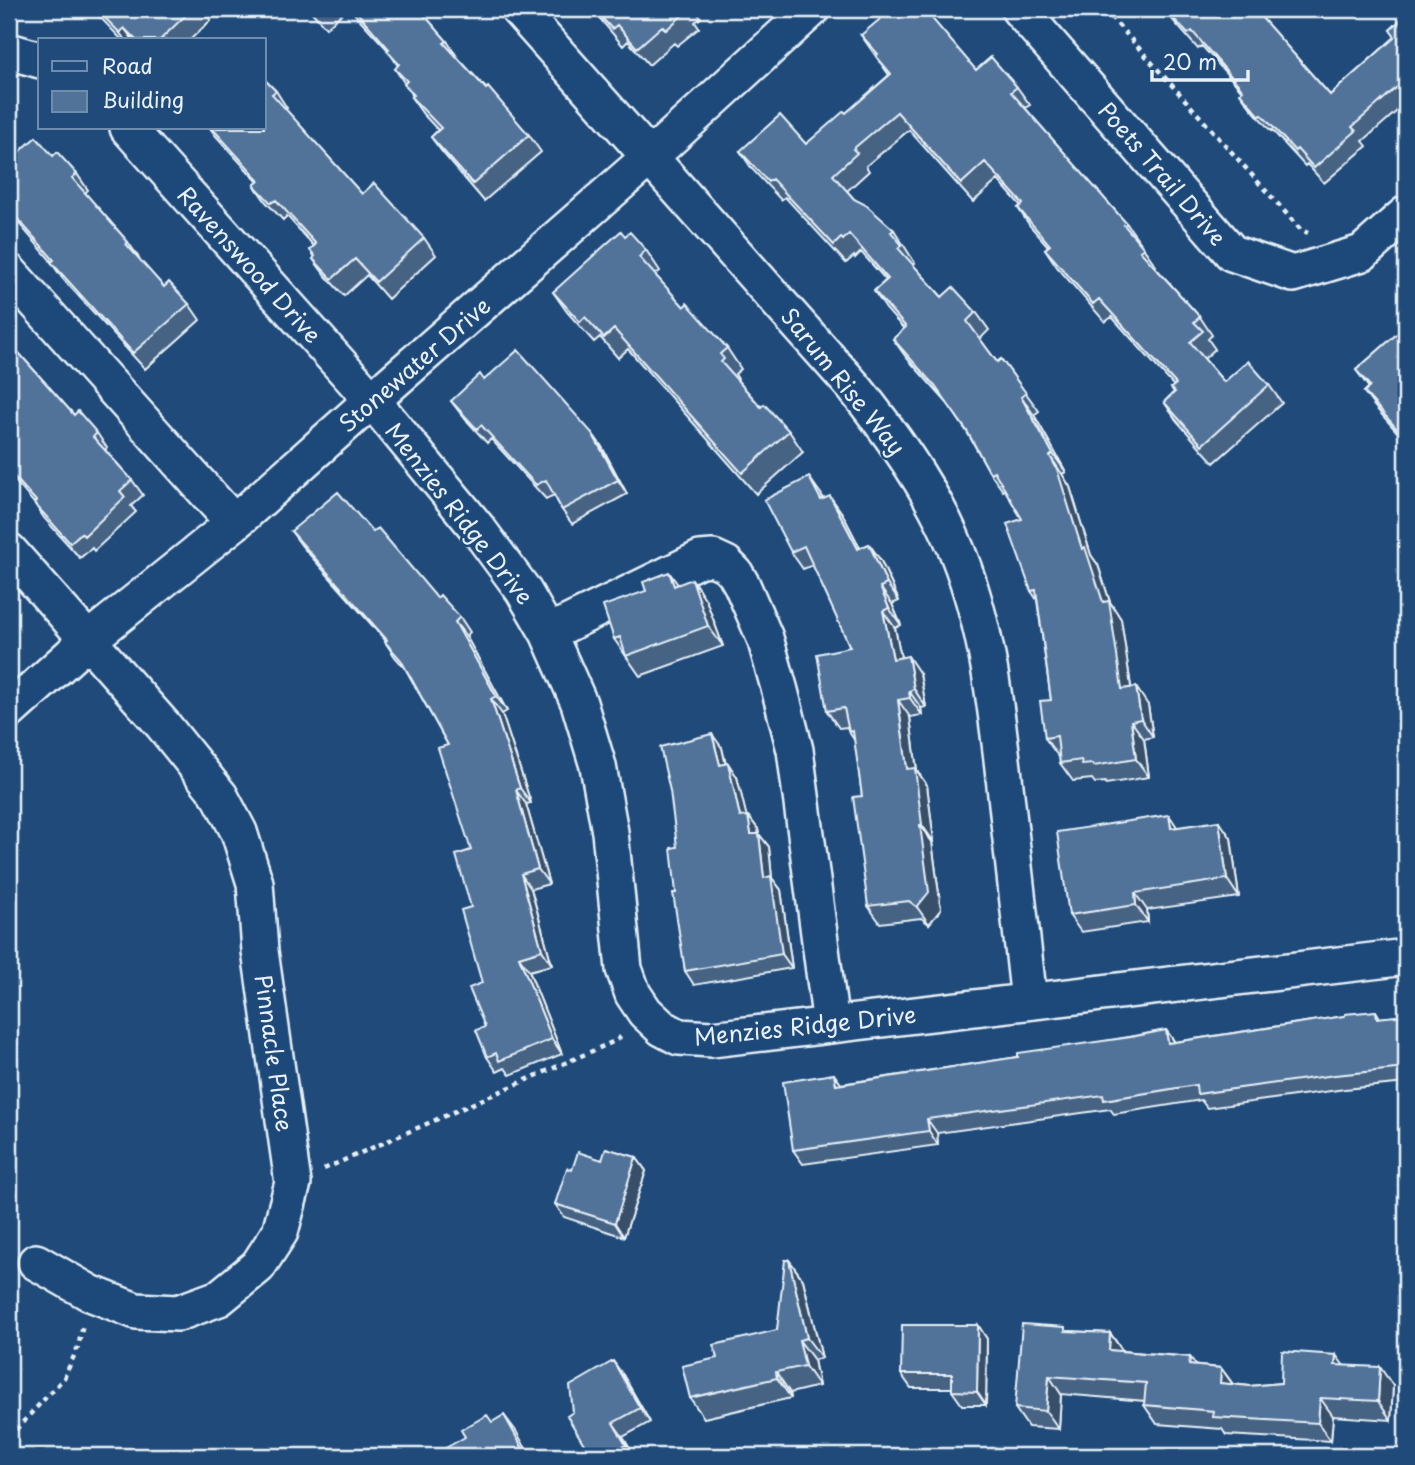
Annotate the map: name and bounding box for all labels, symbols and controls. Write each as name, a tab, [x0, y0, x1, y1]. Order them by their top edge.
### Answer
legend	[38, 38, 266, 130]
scale bar	[1152, 38, 1249, 82]
text: 20 m	[1163, 45, 1217, 77]
text: Road	[102, 49, 153, 81]
text: Building	[102, 83, 184, 115]
street label: Poets Trail Drive	[1091, 93, 1235, 253]
street label: Ravenswood Drive	[170, 178, 330, 350]
street label: Stonewater Drive	[330, 288, 498, 440]
street label: Sarum Rise Way	[773, 300, 915, 462]
street label: Menzies Ridge Drive	[378, 414, 542, 612]
street label: Pinnacle Place	[247, 972, 303, 1134]
street label: Menzies Ridge Drive	[692, 996, 918, 1054]

